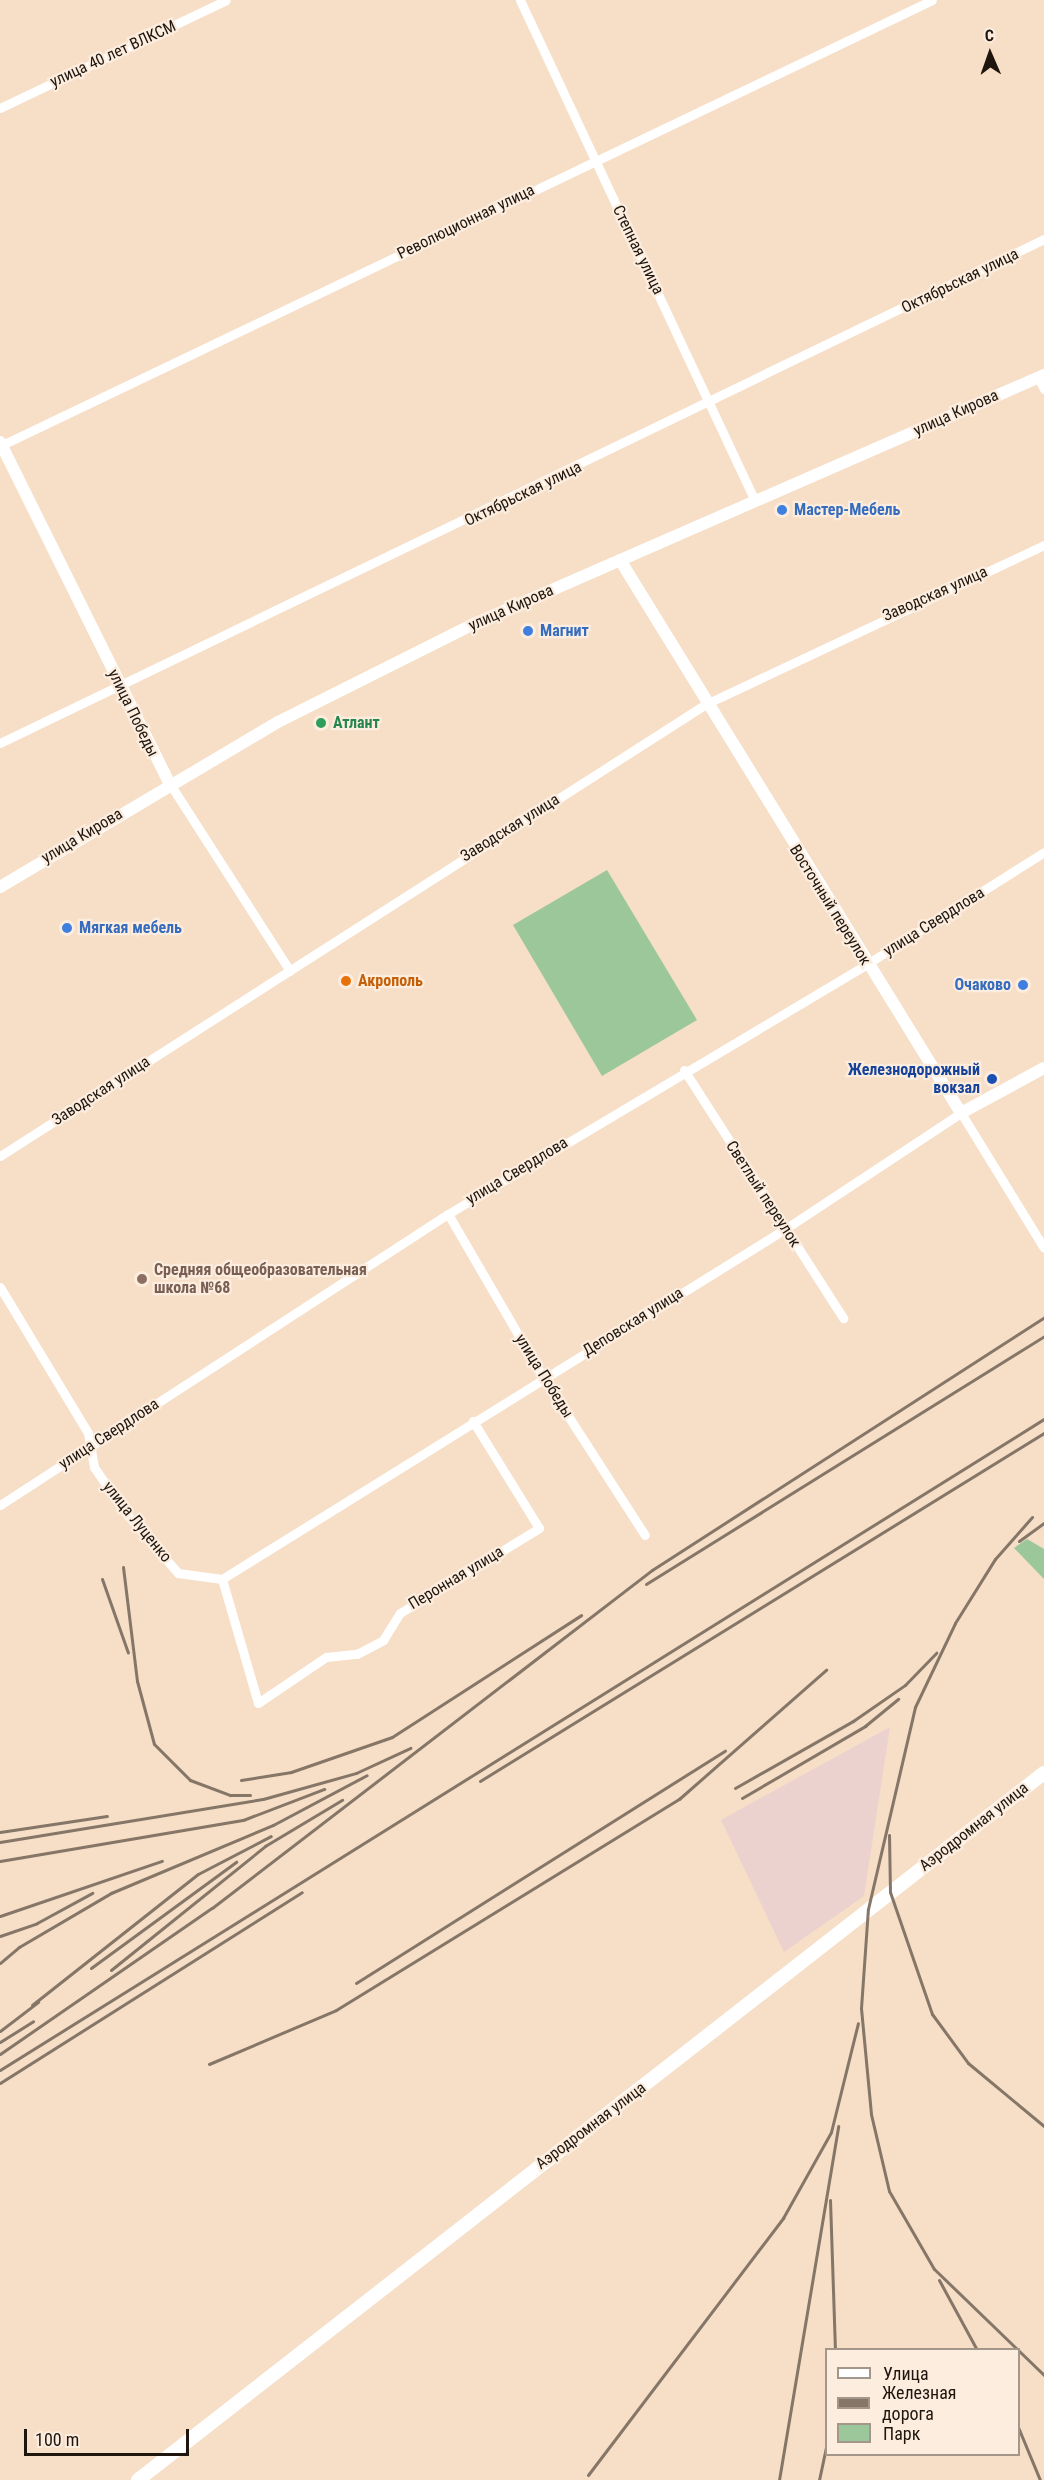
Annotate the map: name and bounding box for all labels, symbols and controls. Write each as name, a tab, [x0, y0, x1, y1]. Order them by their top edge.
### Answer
street label: улица 40 лет ВЛКСМ	[47, 16, 179, 92]
north arrow	[960, 24, 1020, 84]
text: С	[984, 26, 994, 45]
street label: Революционная улица	[394, 180, 538, 264]
street label: Степная улица	[608, 202, 668, 298]
street label: Октябрьская улица	[898, 244, 1022, 318]
street label: улица Кирова	[911, 386, 1001, 440]
street label: Октябрьская улица	[461, 457, 585, 531]
place label: Мастер-Мебель	[794, 500, 901, 520]
marker: Мастер-Мебель	[775, 503, 789, 517]
street label: Заводская улица	[880, 562, 990, 626]
street label: улица Кирова	[466, 581, 556, 635]
place label: Магнит	[540, 621, 589, 641]
marker: Магнит	[521, 624, 535, 638]
street label: улица Победы	[104, 666, 162, 760]
place label: Атлант	[333, 713, 380, 733]
marker: Атлант	[314, 716, 328, 730]
street label: Заводская улица	[457, 790, 563, 866]
street label: улица Кирова	[38, 804, 126, 868]
street label: Восточный переулок	[785, 841, 875, 969]
street label: улица Свердлова	[880, 883, 988, 961]
place label: Мягкая мебель	[79, 918, 182, 938]
marker: Мягкая мебель	[60, 921, 74, 935]
place label: Акрополь	[358, 971, 423, 991]
marker: Акрополь	[339, 974, 353, 988]
place label: Очаково	[954, 975, 1011, 995]
marker: Очаково	[1016, 978, 1030, 992]
street label: Заводская улица	[48, 1052, 154, 1130]
place label: Железнодорожный вокзал	[848, 1060, 980, 1098]
marker: Железнодорожный вокзал	[985, 1072, 999, 1086]
street label: улица Свердлова	[463, 1133, 571, 1209]
street label: Светлый переулок	[722, 1137, 804, 1251]
place label: Средняя общеобразовательная школа №68	[154, 1260, 367, 1298]
marker: Средняя общеобразовательная школа №68	[135, 1272, 149, 1286]
street label: Деповская улица	[579, 1283, 687, 1361]
street label: улица Победы	[511, 1331, 577, 1421]
street label: улица Свердлова	[55, 1395, 163, 1473]
street label: улица Луценко	[99, 1478, 175, 1566]
street label: Перонная улица	[405, 1542, 507, 1614]
street label: Аэродромная улица	[916, 1779, 1032, 1875]
street label: Аэродромная улица	[532, 2078, 650, 2174]
legend	[825, 2348, 1020, 2456]
text: Улица	[883, 2363, 929, 2384]
text: Железная дорога	[882, 2382, 957, 2424]
scale bar	[27, 2417, 192, 2455]
text: Парк	[883, 2423, 920, 2444]
text: 100 m	[35, 2429, 79, 2450]

